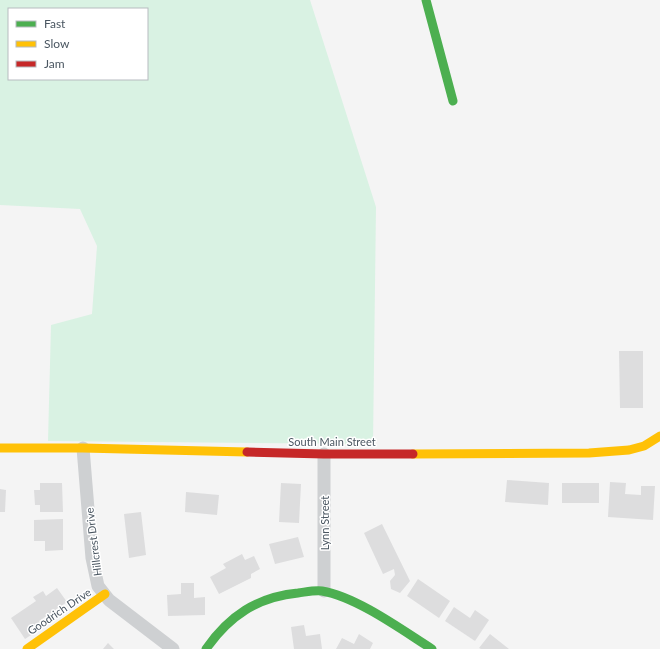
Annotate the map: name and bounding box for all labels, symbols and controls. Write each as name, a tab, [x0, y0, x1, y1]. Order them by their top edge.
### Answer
legend	[8, 8, 148, 80]
text: Fast	[44, 16, 66, 31]
text: Slow	[44, 36, 70, 51]
text: Jam	[44, 56, 65, 71]
street label: South Main Street	[288, 435, 376, 448]
street label: Lynn Street	[318, 496, 331, 550]
street label: Hillcrest Drive	[82, 507, 104, 577]
street label: Goodrich Drive	[25, 585, 93, 637]

